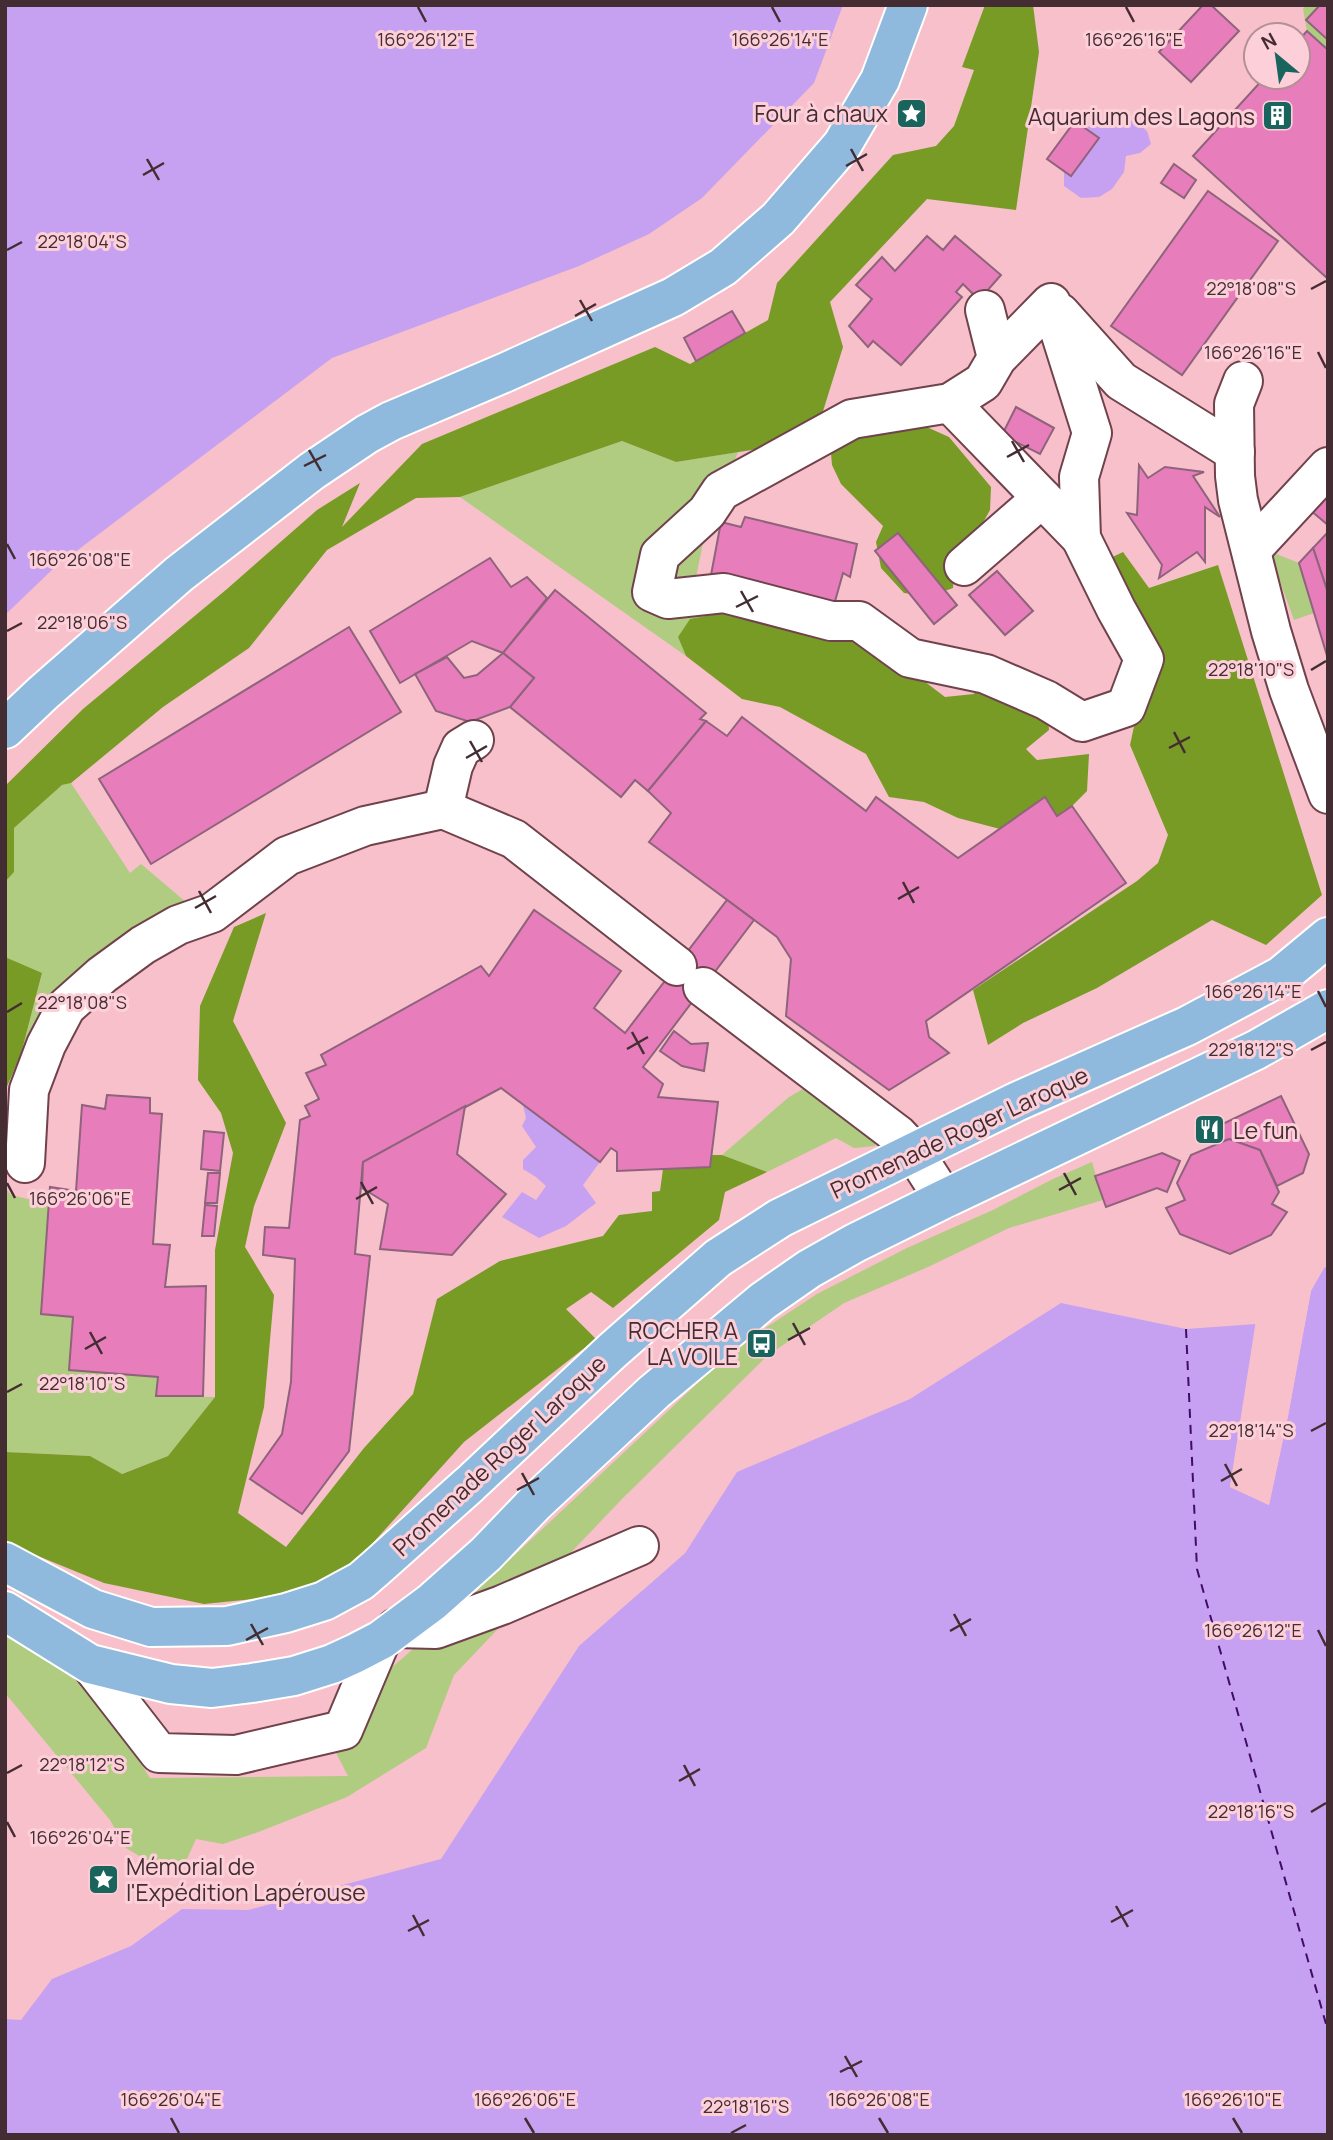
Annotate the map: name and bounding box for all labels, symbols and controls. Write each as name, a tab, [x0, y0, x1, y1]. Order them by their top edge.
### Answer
north arrow	[1242, 21, 1312, 91]
text: N	[1256, 26, 1281, 56]
text: 166°26'12"E	[377, 27, 475, 51]
text: 166°26'14"E	[731, 27, 829, 51]
text: 166°26'16"E	[1085, 27, 1183, 51]
place icon: Four à chaux	[894, 96, 928, 130]
place label: Four à chaux	[754, 97, 888, 129]
building icon: Aquarium des Lagons	[1261, 99, 1295, 133]
place label: Aquarium des Lagons	[1028, 100, 1255, 132]
text: 22°18'04"S	[37, 229, 127, 253]
text: 22°18'08"S	[1206, 276, 1296, 300]
text: 166°26'16"E	[1204, 340, 1302, 364]
text: 166°26'08"E	[29, 547, 131, 571]
text: 22°18'06"S	[37, 610, 127, 634]
text: 22°18'10"S	[1208, 657, 1294, 681]
text: 166°26'14"E	[1204, 979, 1302, 1003]
text: 22°18'08"S	[37, 990, 127, 1014]
text: 22°18'12"S	[1208, 1037, 1294, 1061]
street label: Promenade Roger Laroque	[825, 1058, 1093, 1206]
restaurant icon: Le fun	[1193, 1113, 1227, 1147]
place label: Le fun	[1233, 1114, 1298, 1146]
text: 166°26'06"E	[29, 1186, 131, 1210]
place label: ROCHER A LA VOILE	[628, 1314, 738, 1372]
bus stop icon: ROCHER A LA VOILE	[744, 1326, 778, 1360]
street label: Promenade Roger Laroque	[385, 1347, 613, 1563]
text: 22°18'10"S	[39, 1371, 125, 1395]
text: 22°18'14"S	[1208, 1418, 1294, 1442]
text: 166°26'12"E	[1204, 1618, 1302, 1642]
text: 22°18'12"S	[39, 1752, 125, 1776]
text: 22°18'16"S	[1208, 1799, 1294, 1823]
text: 166°26'04"E	[29, 1825, 131, 1849]
place label: Mémorial de l'Expédition Lapérouse	[126, 1850, 366, 1908]
place icon: Mémorial de l'Expédition Lapérouse	[86, 1862, 120, 1896]
text: 166°26'04"E	[120, 2087, 222, 2111]
text: 166°26'06"E	[474, 2087, 576, 2111]
text: 166°26'08"E	[828, 2087, 930, 2111]
text: 166°26'10"E	[1184, 2087, 1282, 2111]
text: 22°18'16"S	[703, 2094, 789, 2118]

